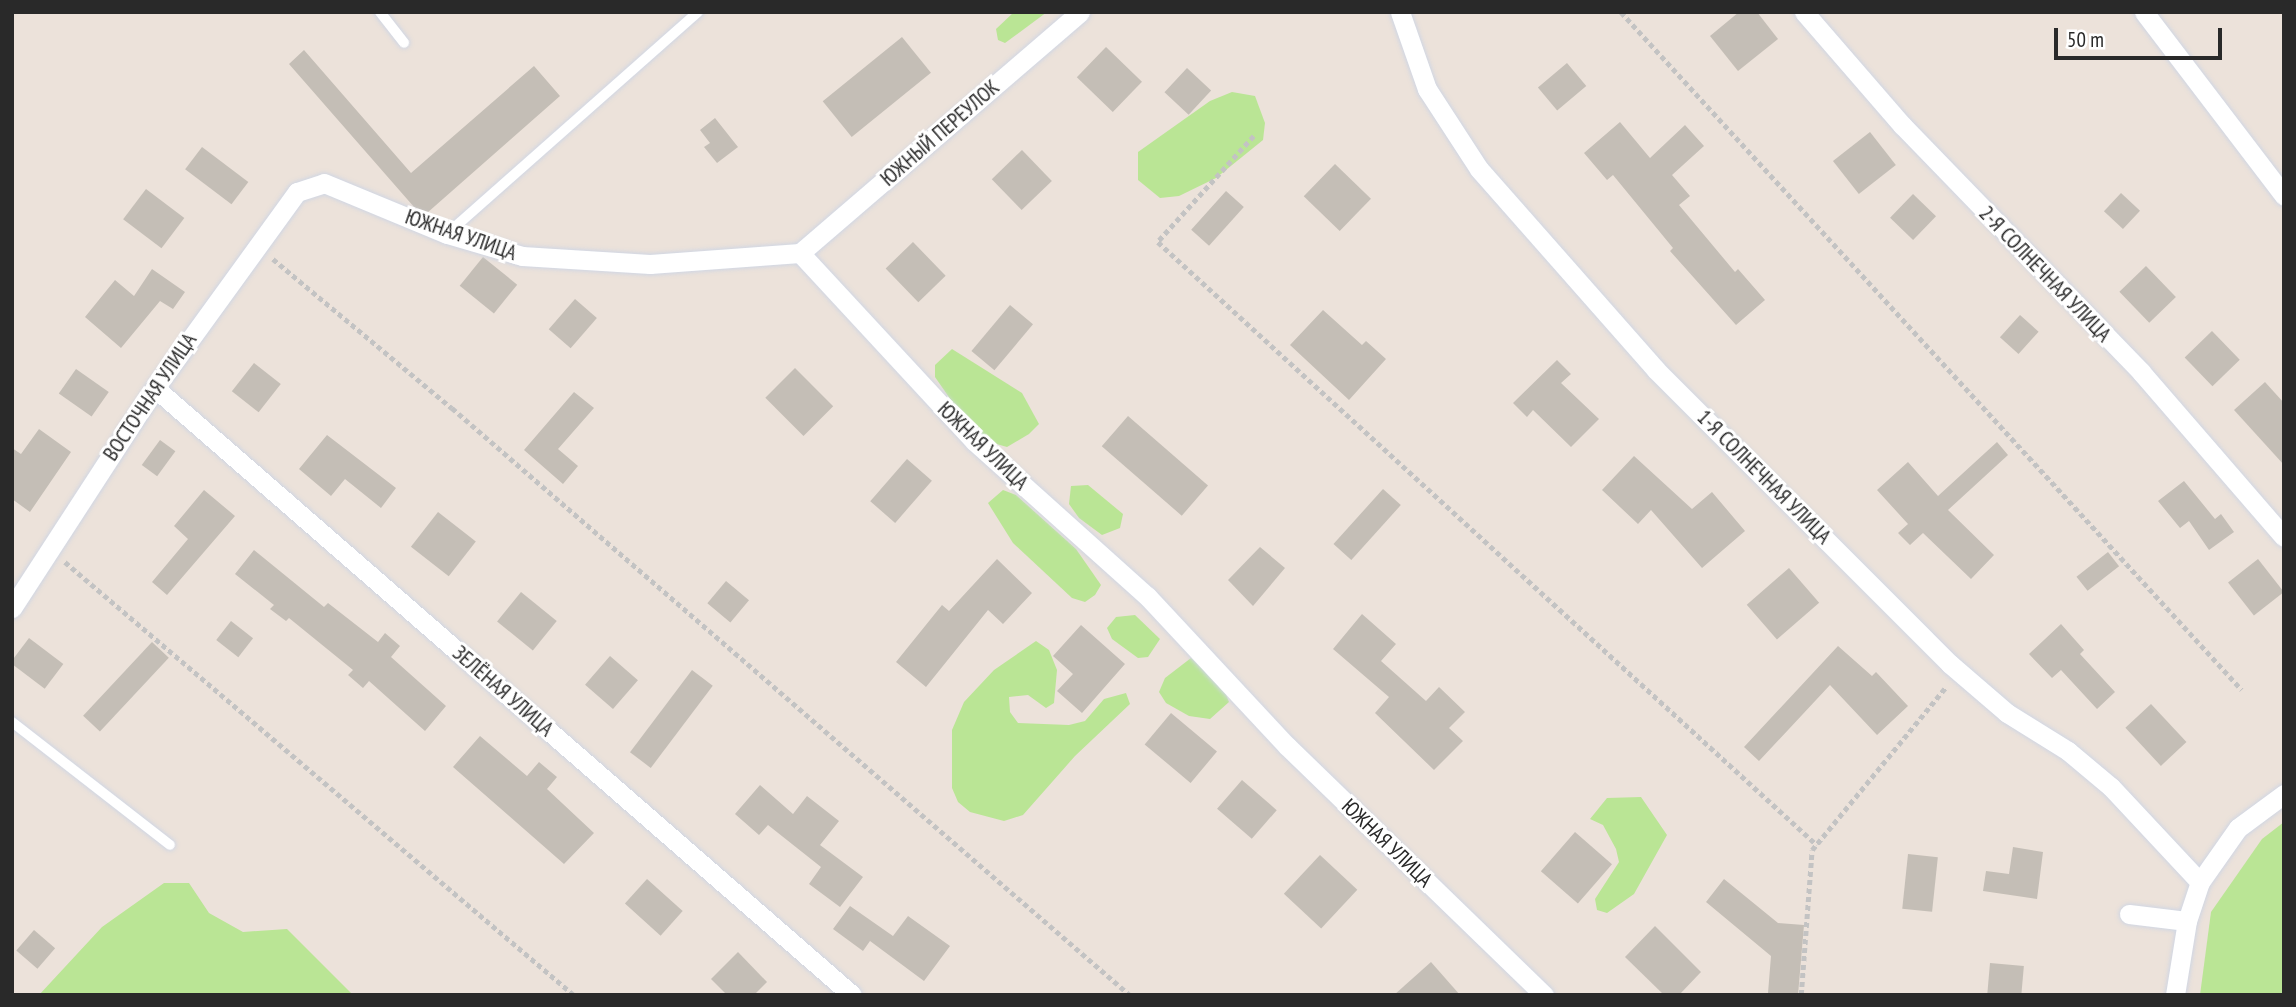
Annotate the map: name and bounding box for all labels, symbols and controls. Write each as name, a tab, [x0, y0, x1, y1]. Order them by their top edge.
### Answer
scale bar	[2058, 14, 2226, 58]
text: 50 m	[2067, 26, 2104, 53]
street label: ЮЖНЫЙ ПЕРЕУЛОК	[876, 75, 1004, 191]
street label: 2-Я СОЛНЕЧНАЯ УЛИЦА	[1974, 201, 2116, 347]
street label: ЮЖНАЯ УЛИЦА	[402, 204, 520, 266]
street label: ВОСТОЧНАЯ УЛИЦА	[98, 328, 202, 466]
street label: ЮЖНАЯ УЛИЦА	[932, 396, 1034, 496]
street label: 1-Я СОЛНЕЧНАЯ УЛИЦА	[1692, 405, 1836, 549]
street label: ЗЕЛЁНАЯ УЛИЦА	[447, 640, 559, 742]
street label: ЮЖНАЯ УЛИЦА	[1336, 793, 1438, 893]

